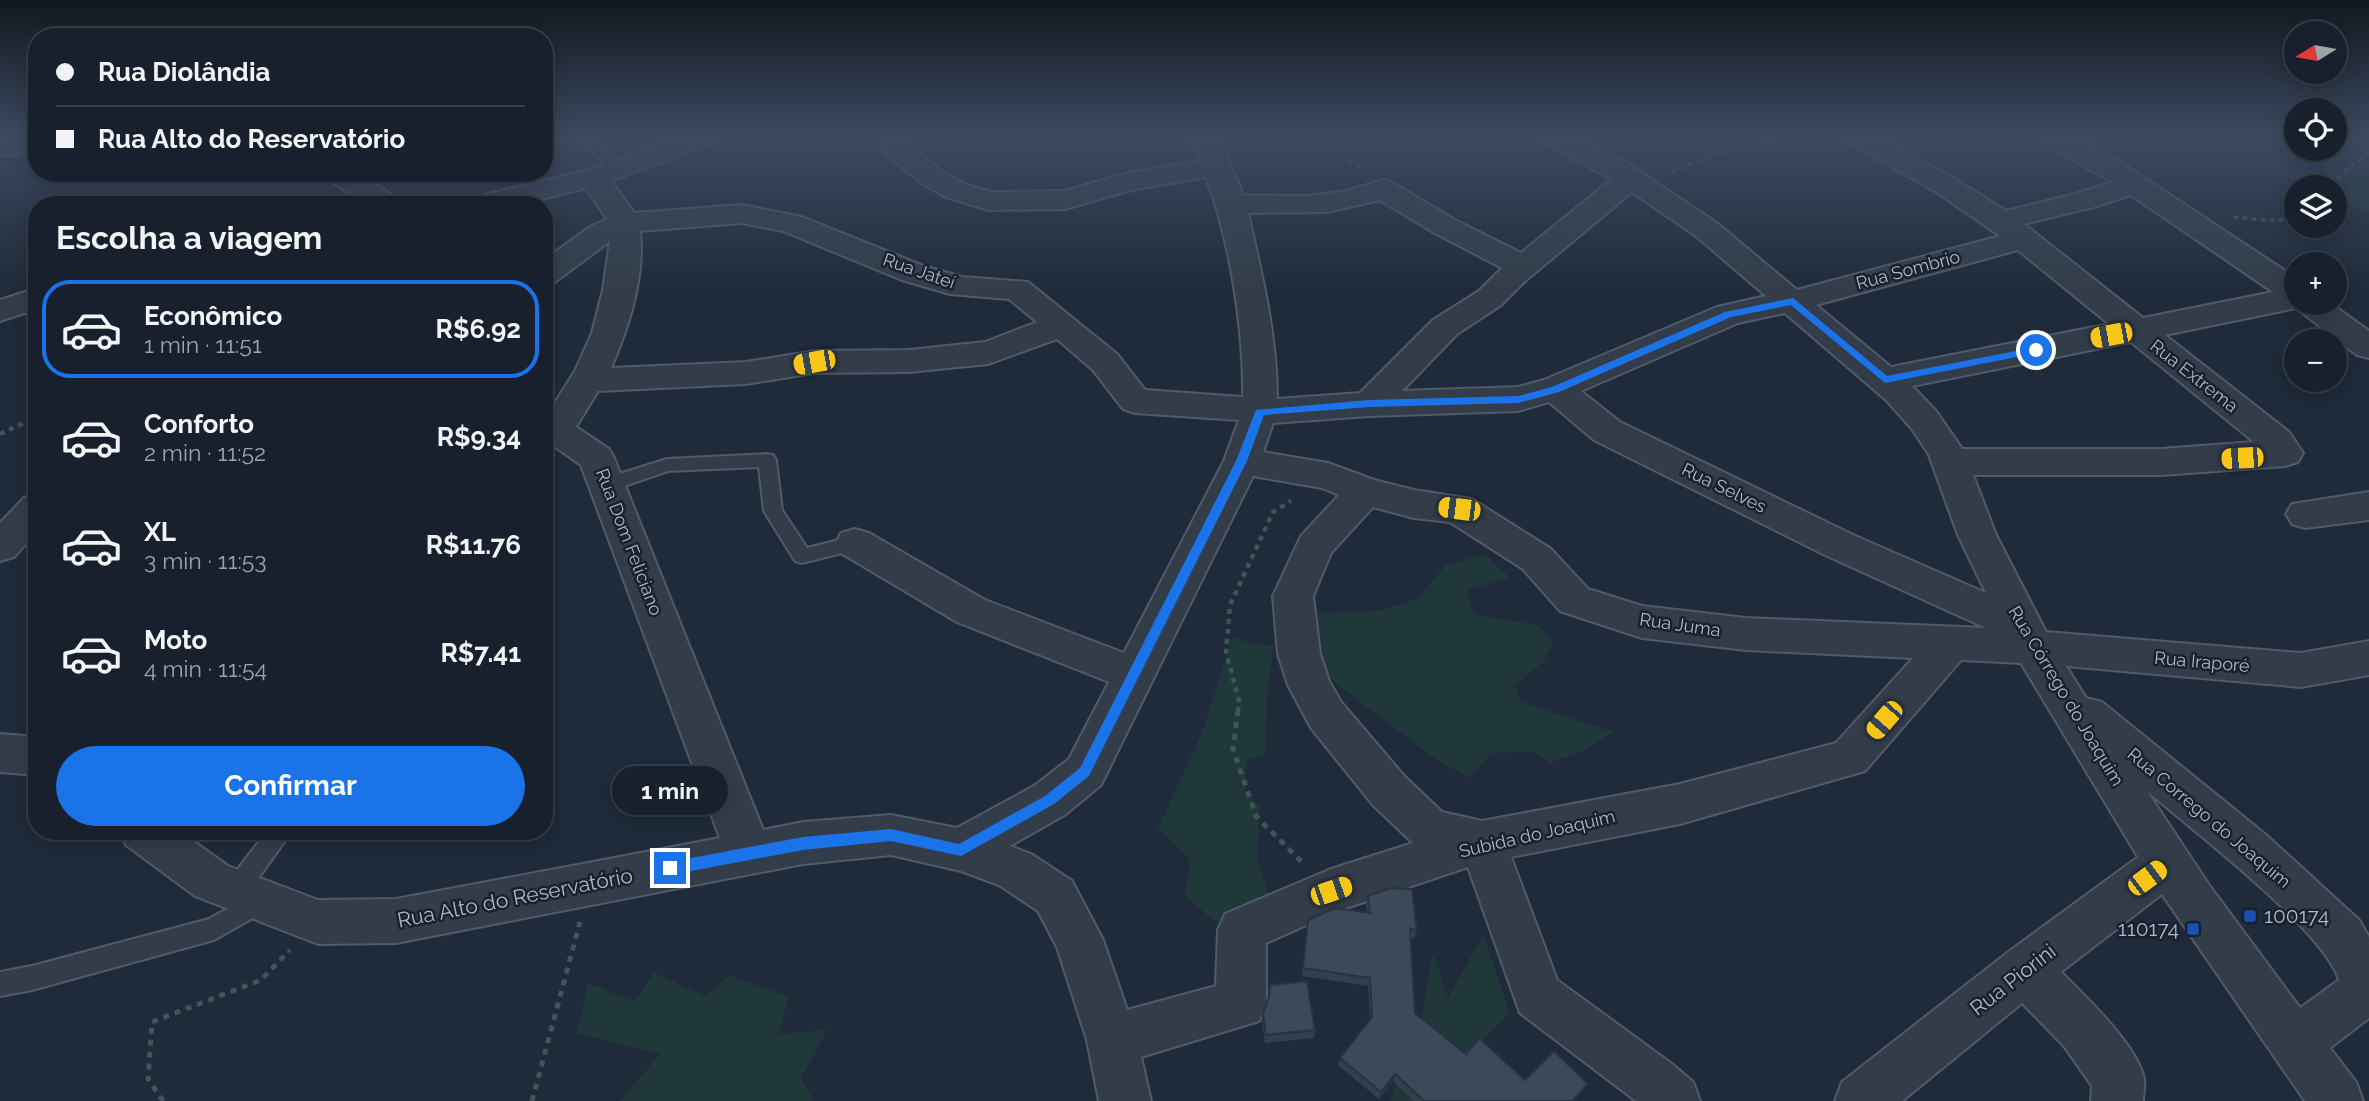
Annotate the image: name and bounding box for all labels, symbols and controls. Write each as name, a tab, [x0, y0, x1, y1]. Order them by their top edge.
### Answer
north arrow	[2284, 21, 2347, 84]
map controls	[2284, 21, 2347, 392]
text: Rua Diolândia	[98, 57, 270, 87]
button: locate	[2284, 98, 2347, 161]
text: Rua Alto do Reservatório	[98, 124, 405, 154]
button: layers	[2284, 175, 2347, 238]
text: Escolha a viagem	[56, 219, 322, 256]
street label: Rua Sombrio	[1853, 245, 1963, 294]
street label: Rua Jateí	[880, 248, 958, 293]
button: +	[2284, 252, 2347, 315]
icon: car	[60, 298, 123, 361]
text: Econômico	[144, 301, 282, 331]
text: R$6.92	[436, 314, 521, 344]
car	[2089, 321, 2134, 349]
button: −	[2284, 329, 2347, 392]
text: 1 min · 11:51	[144, 331, 262, 358]
route start	[2020, 334, 2052, 366]
street label: Rua Extrema	[2146, 335, 2242, 416]
car	[792, 348, 837, 376]
icon: car	[60, 406, 123, 469]
text: Conforto	[144, 409, 254, 439]
text: R$9.34	[437, 422, 521, 452]
text: 2 min · 11:52	[144, 439, 266, 466]
car	[2221, 446, 2264, 470]
street label: Rua Selves	[1679, 458, 1770, 517]
street label: Rua Dom Feliciano	[592, 465, 667, 619]
car	[1437, 496, 1482, 522]
icon: car	[60, 514, 123, 577]
text: XL	[144, 517, 176, 547]
text: R$11.76	[426, 530, 521, 560]
text: 3 min · 11:53	[144, 547, 267, 574]
street label: Rua Córrego do Joaquim	[2004, 602, 2129, 790]
street label: Rua Juma	[1638, 608, 1722, 641]
icon: car	[60, 622, 123, 685]
text: Moto	[144, 625, 207, 655]
text: R$7.41	[441, 638, 521, 668]
street label: Rua Iraporé	[2153, 647, 2251, 676]
text: 4 min · 11:54	[144, 655, 267, 682]
car	[1863, 697, 1906, 743]
street label: Rua Corrego do Joaquim	[2124, 743, 2295, 892]
button: Confirmar	[56, 746, 525, 826]
callout: 1 min	[612, 766, 728, 816]
text: 1 min	[641, 777, 699, 804]
street label: Subida do Joaquim	[1457, 805, 1617, 862]
route end	[654, 852, 686, 884]
car	[2124, 857, 2171, 899]
street label: Rua Alto do Reservatório	[395, 862, 635, 933]
car	[1308, 874, 1355, 908]
place label: 100174	[2264, 903, 2329, 928]
marker: 100174	[2242, 908, 2258, 924]
place label: 110174	[2118, 916, 2179, 941]
marker: 110174	[2185, 921, 2201, 937]
street label: Rua Piorini	[1965, 938, 2060, 1021]

